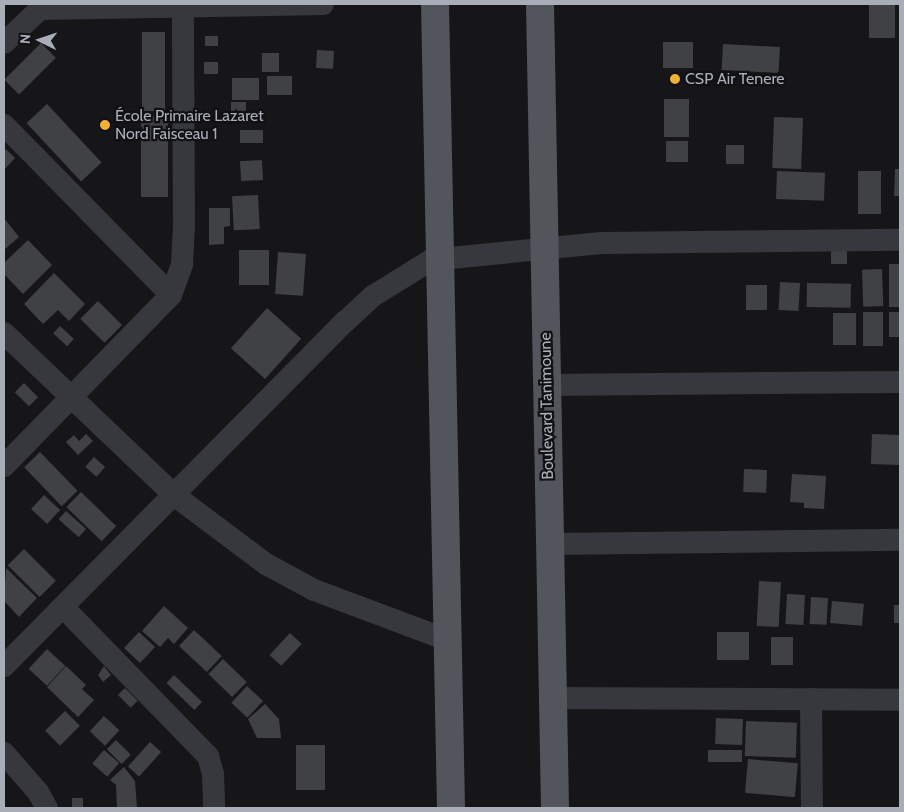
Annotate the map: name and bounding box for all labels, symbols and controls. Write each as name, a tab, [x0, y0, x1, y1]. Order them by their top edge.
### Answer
north arrow	[15, 15, 65, 65]
text: N	[16, 33, 34, 45]
place label: CSP Air Tenere	[685, 69, 784, 89]
marker: CSP Air Tenere	[669, 73, 681, 85]
place label: École Primaire Lazaret Nord Faisceau 1	[115, 106, 264, 144]
marker: École Primaire Lazaret Nord Faisceau 1	[99, 119, 111, 131]
street label: Boulevard Tanimoune	[536, 332, 558, 480]

